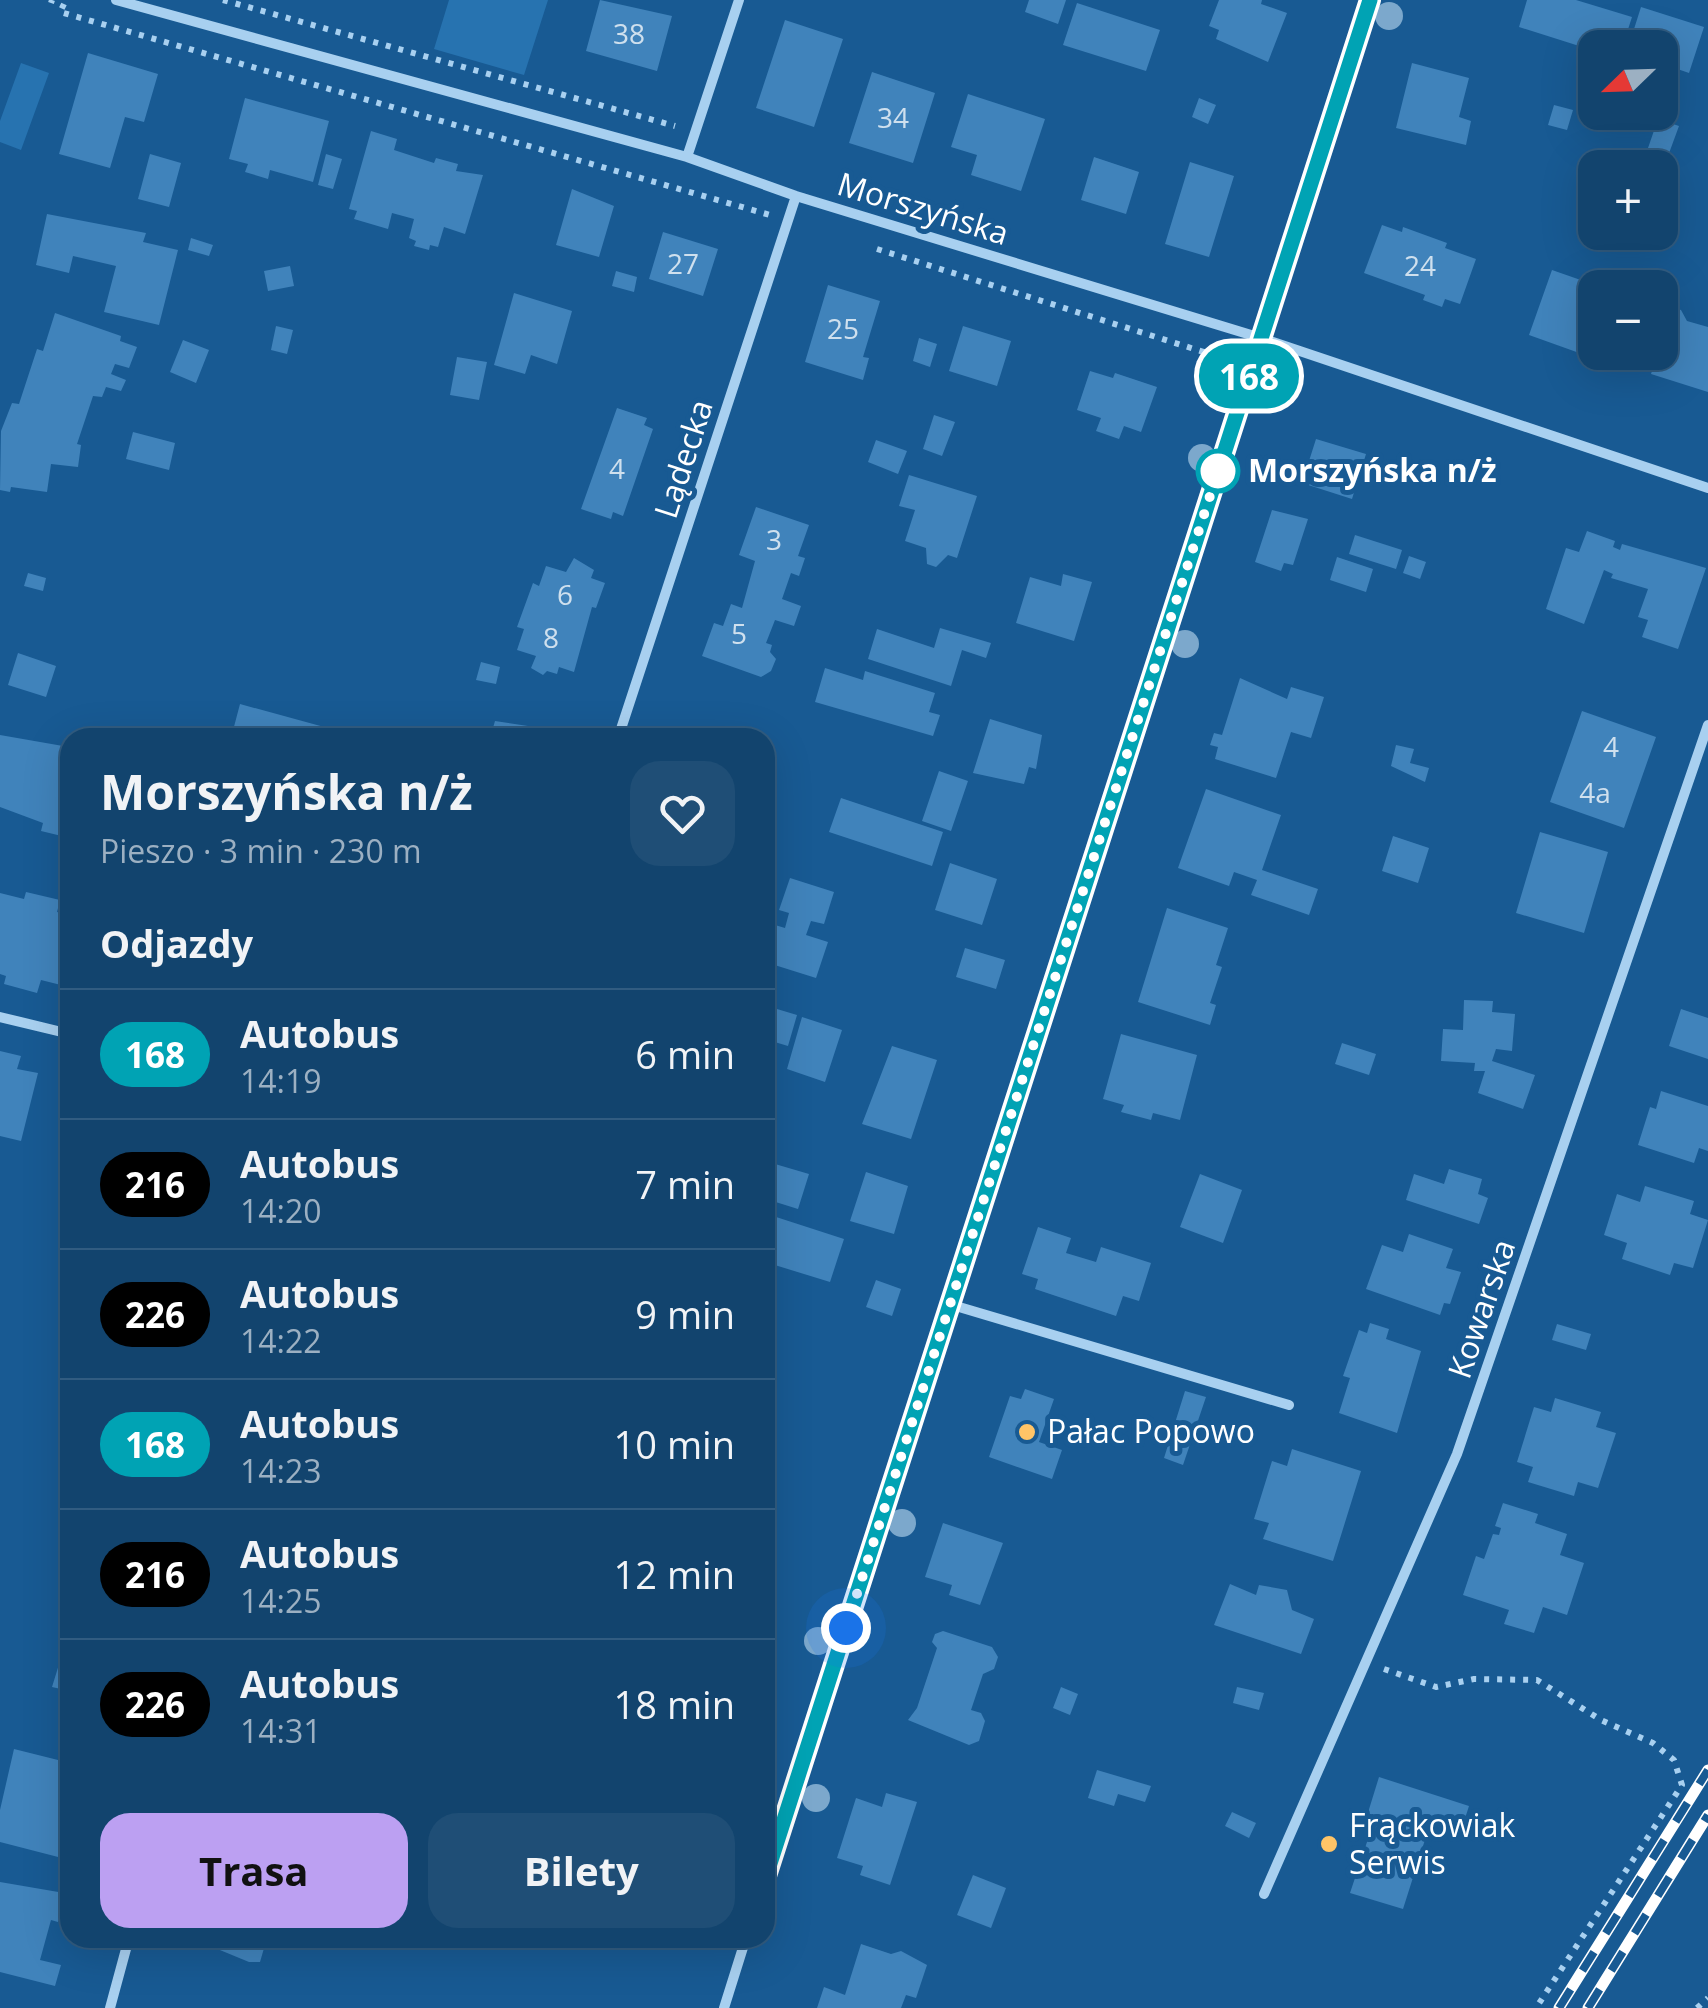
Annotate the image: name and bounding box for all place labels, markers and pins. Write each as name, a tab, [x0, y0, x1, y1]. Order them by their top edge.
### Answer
place label: Morszyńska n/ż	[1248, 448, 1497, 491]
marker: Morszyńska n/ż	[1197, 450, 1239, 492]
place label: Pałac Popowo	[1047, 1409, 1255, 1452]
marker: Pałac Popowo	[1016, 1421, 1038, 1443]
place label: Frąckowiak Serwis	[1349, 1803, 1515, 1883]
marker: Frąckowiak Serwis	[1318, 1833, 1340, 1855]

